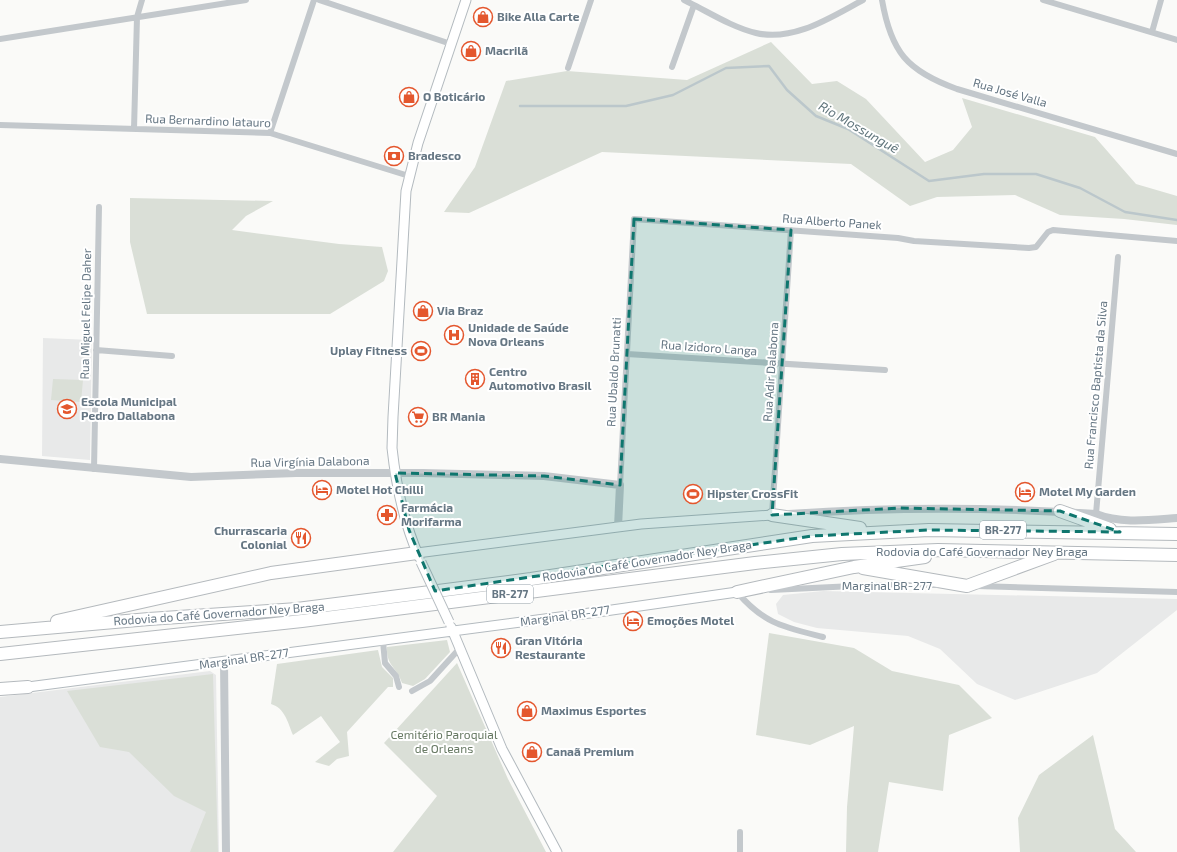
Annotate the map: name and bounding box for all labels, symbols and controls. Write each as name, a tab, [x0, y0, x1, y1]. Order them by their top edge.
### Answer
shop icon: Bike Alla Carte	[472, 6, 494, 28]
place label: Bike Alla Carte	[497, 9, 580, 23]
shop icon: Macrilã	[460, 40, 482, 62]
place label: Macrilã	[485, 43, 528, 57]
street label: Rua José Valla	[972, 75, 1049, 109]
shop icon: O Boticário	[398, 86, 420, 108]
place label: O Boticário	[423, 89, 485, 103]
water label: Rio Mossunguê	[816, 98, 902, 156]
street label: Rua Bernardino Iatauro	[145, 111, 271, 129]
bank icon: Bradesco	[383, 145, 405, 167]
place label: Bradesco	[408, 148, 461, 162]
street label: Rua Alberto Panek	[782, 211, 882, 231]
street label: Rua Miguel Felipe Daher	[77, 248, 93, 380]
shop icon: Via Braz	[412, 300, 434, 322]
street label: Rua Francisco Baptista da Silva	[1081, 300, 1109, 470]
place label: Via Braz	[437, 303, 483, 317]
street label: Rua Ubaldo Brunatti	[603, 317, 623, 427]
place label: Unidade de Saúde Nova Orleans	[468, 320, 569, 348]
street label: Rua Adir Dalabona	[760, 322, 780, 422]
hospital icon: Unidade de Saúde Nova Orleans	[443, 324, 465, 346]
street label: Rua Izidoro Langa	[660, 337, 758, 357]
sports icon: Uplay Fitness	[410, 340, 432, 362]
place label: Uplay Fitness	[330, 343, 407, 358]
place label: Centro Automotivo Brasil	[489, 364, 591, 392]
building icon: Centro Automotivo Brasil	[464, 368, 486, 390]
place label: Escola Municipal Pedro Dallabona	[81, 394, 177, 422]
school or university icon: Escola Municipal Pedro Dallabona	[56, 398, 78, 420]
supermarket icon: BR Mania	[407, 406, 429, 428]
place label: BR Mania	[432, 409, 485, 423]
street label: Rua Virgínia Dalabona	[250, 453, 370, 469]
hotel icon: Motel Hot Chilli	[311, 479, 333, 501]
hotel icon: Motel My Garden	[1014, 481, 1036, 503]
place label: Motel Hot Chilli	[336, 482, 424, 496]
sports icon: Hipster CrossFit	[682, 483, 704, 505]
place label: Motel My Garden	[1039, 484, 1136, 499]
place label: Hipster CrossFit	[707, 486, 798, 500]
place label: Farmácia Morifarma	[401, 500, 462, 528]
pharmacy icon: Farmácia Morifarma	[376, 504, 398, 526]
road number: BR-277	[980, 521, 1026, 539]
place label: Churrascaria Colonial	[214, 523, 287, 551]
restaurant icon: Churrascaria Colonial	[290, 527, 312, 549]
street label: Rodovia do Café Governador Ney Braga	[541, 537, 753, 583]
street label: Rodovia do Café Governador Ney Braga	[876, 544, 1088, 558]
street label: Marginal BR-277	[842, 578, 932, 592]
road number: BR-277	[487, 585, 533, 603]
street label: Rodovia do Café Governador Ney Braga	[113, 599, 325, 627]
street label: Marginal BR-277	[519, 602, 611, 628]
hotel icon: Emoções Motel	[622, 610, 644, 632]
place label: Emoções Motel	[647, 613, 734, 628]
place label: Gran Vitória Restaurante	[515, 633, 586, 661]
restaurant icon: Gran Vitória Restaurante	[490, 637, 512, 659]
street label: Marginal BR-277	[198, 645, 290, 671]
shop icon: Maximus Esportes	[516, 700, 538, 722]
place label: Maximus Esportes	[541, 703, 646, 717]
park label: Cemitério Paroquial de Orleans	[391, 727, 498, 755]
shop icon: Canaã Premium	[521, 741, 543, 763]
place label: Canaã Premium	[546, 744, 634, 758]

